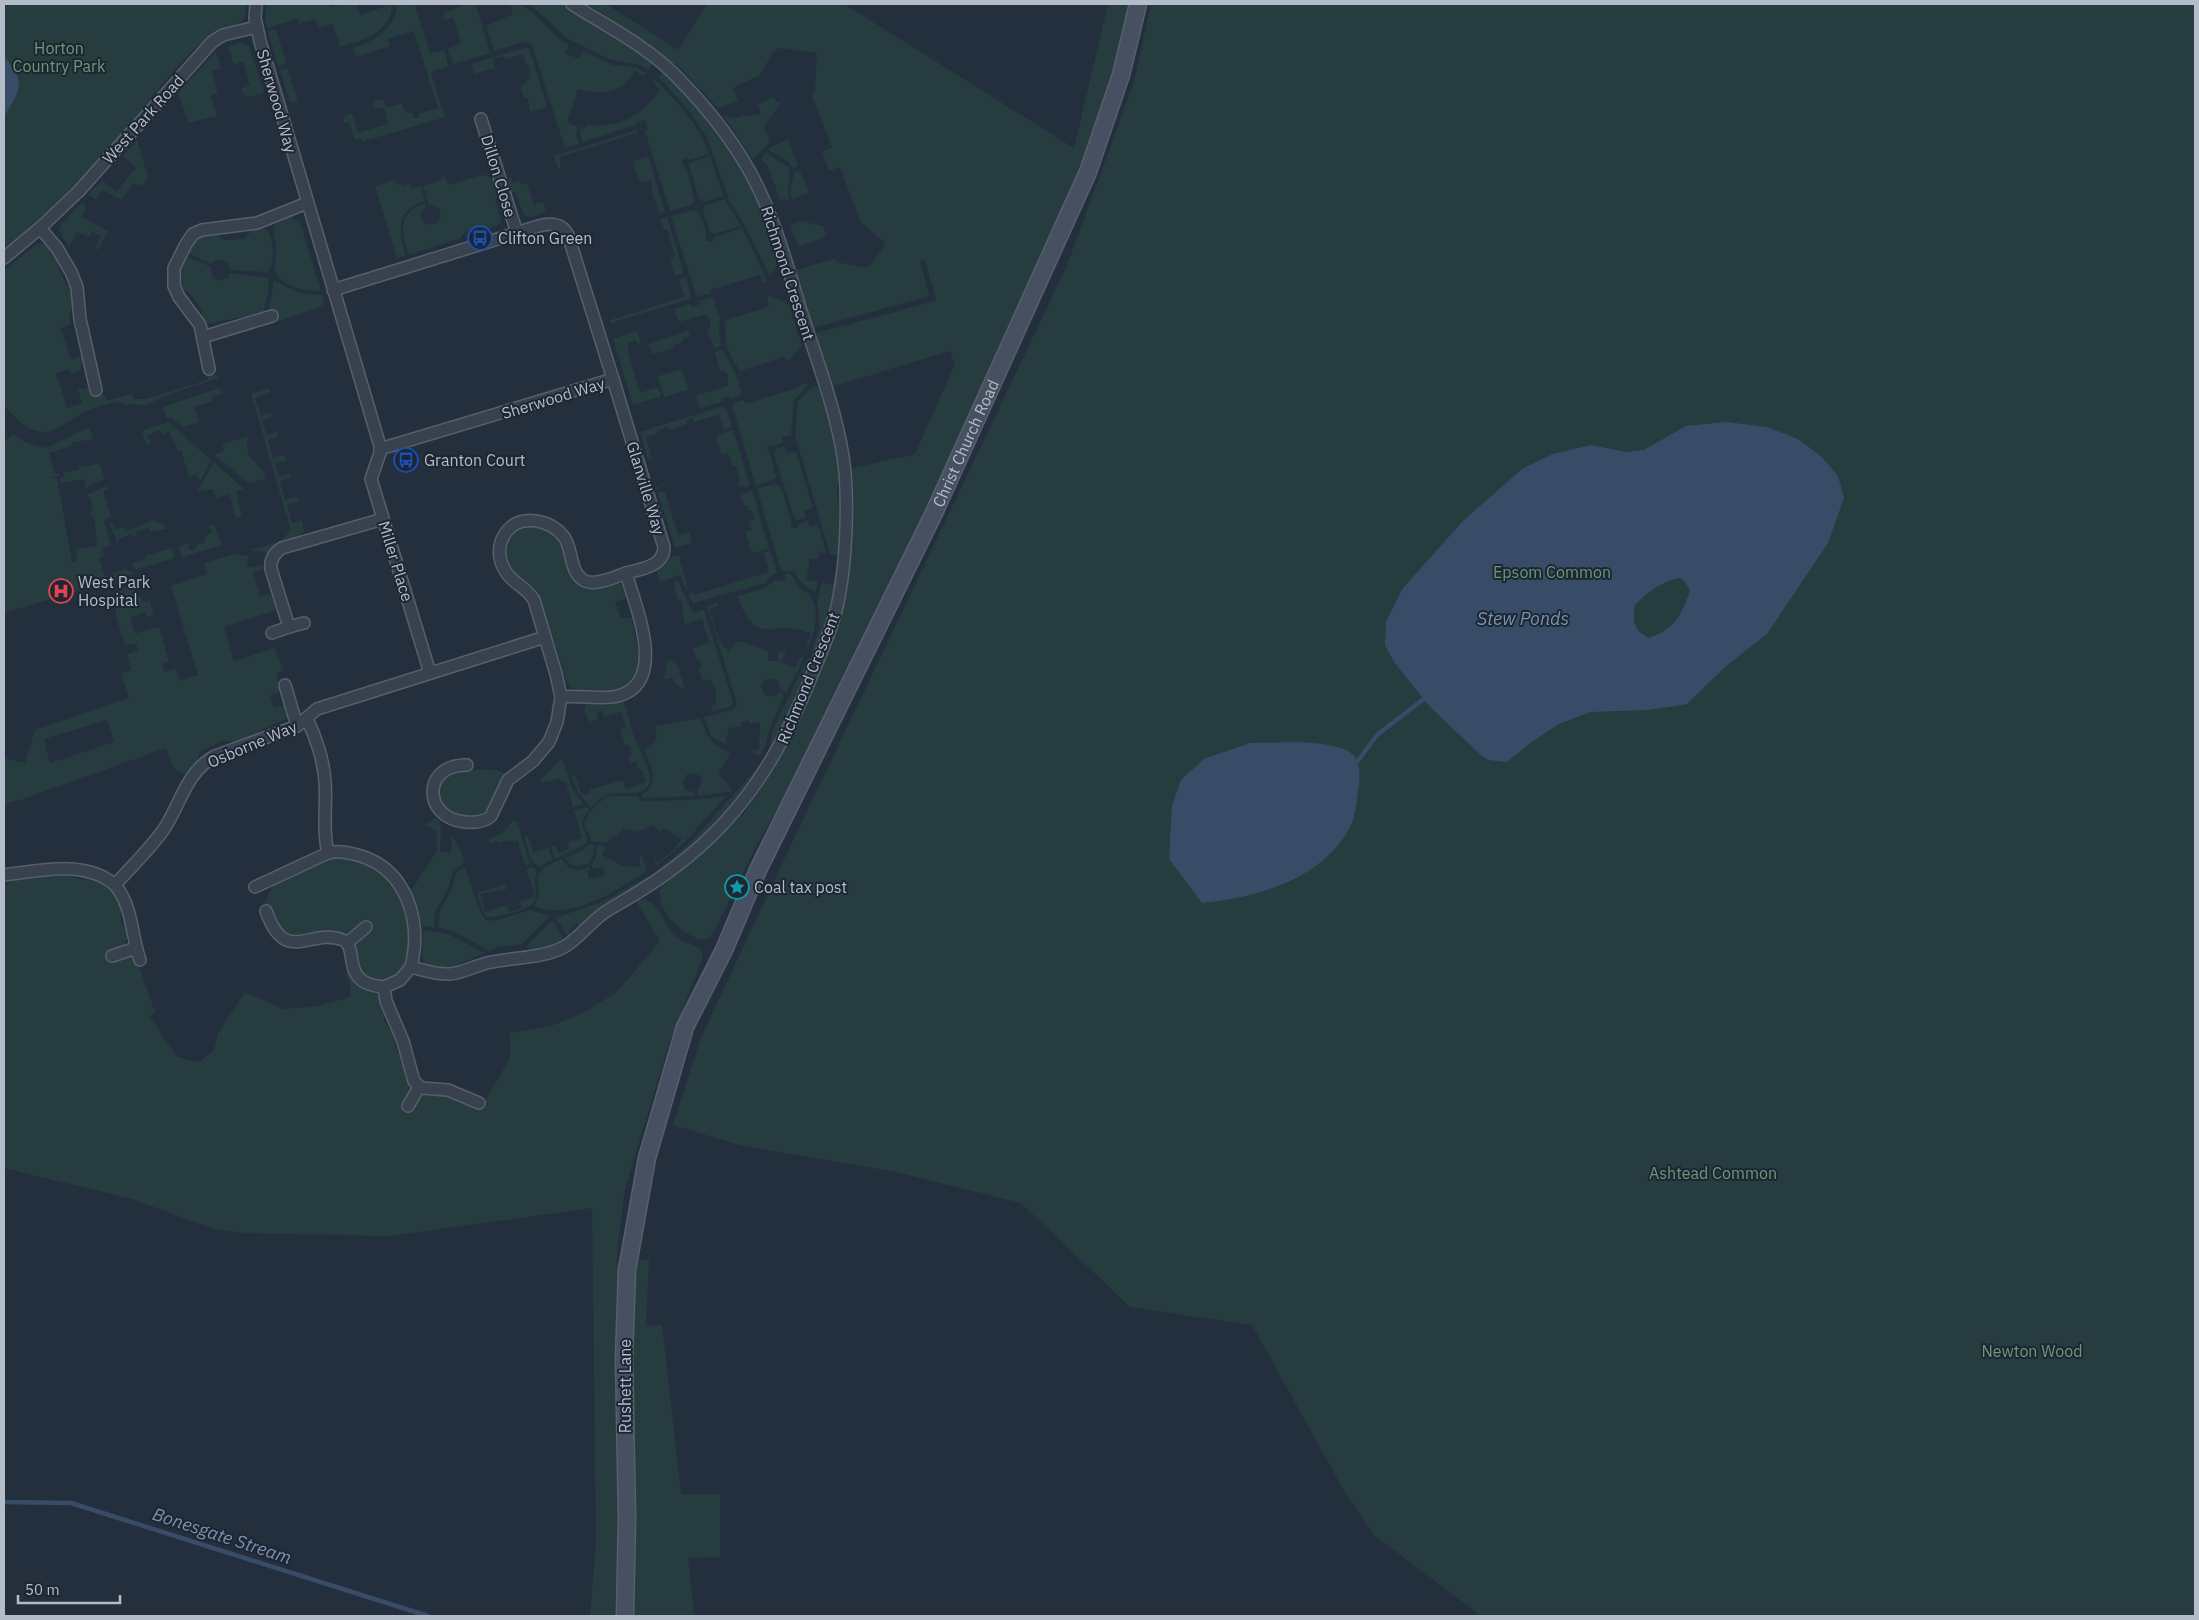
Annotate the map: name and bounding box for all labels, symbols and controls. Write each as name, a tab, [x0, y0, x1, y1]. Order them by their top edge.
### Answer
park label: Horton Country Park	[13, 38, 106, 76]
street label: Sherwood Way	[253, 47, 301, 155]
street label: West Park Road	[98, 70, 188, 168]
street label: Dillon Close	[477, 132, 521, 220]
street label: Richmond Crescent	[757, 203, 819, 343]
bus stop icon: Clifton Green	[467, 225, 493, 251]
place label: Clifton Green	[498, 228, 592, 248]
street label: Sherwood Way	[499, 373, 607, 423]
street label: Christ Church Road	[928, 376, 1003, 510]
street label: Glanville Way	[622, 439, 670, 537]
bus stop icon: Granton Court	[393, 447, 419, 473]
place label: Granton Court	[424, 450, 525, 470]
street label: Miller Place	[374, 518, 418, 604]
park label: Epsom Common	[1493, 562, 1611, 582]
place label: West Park Hospital	[78, 572, 151, 610]
hospital icon: West Park Hospital	[48, 578, 74, 604]
water label: Stew Ponds	[1477, 607, 1569, 630]
street label: Richmond Crescent	[772, 609, 844, 747]
street label: Osborne Way	[204, 716, 300, 772]
place icon: Coal tax post	[724, 874, 750, 900]
place label: Coal tax post	[754, 877, 847, 897]
park label: Ashtead Common	[1649, 1163, 1777, 1183]
street label: Rushett Lane	[615, 1339, 635, 1433]
park label: Newton Wood	[1982, 1341, 2082, 1361]
water label: Bonesgate Stream	[150, 1502, 295, 1569]
scale bar	[18, 1572, 120, 1604]
text: 50 m	[25, 1580, 60, 1599]

